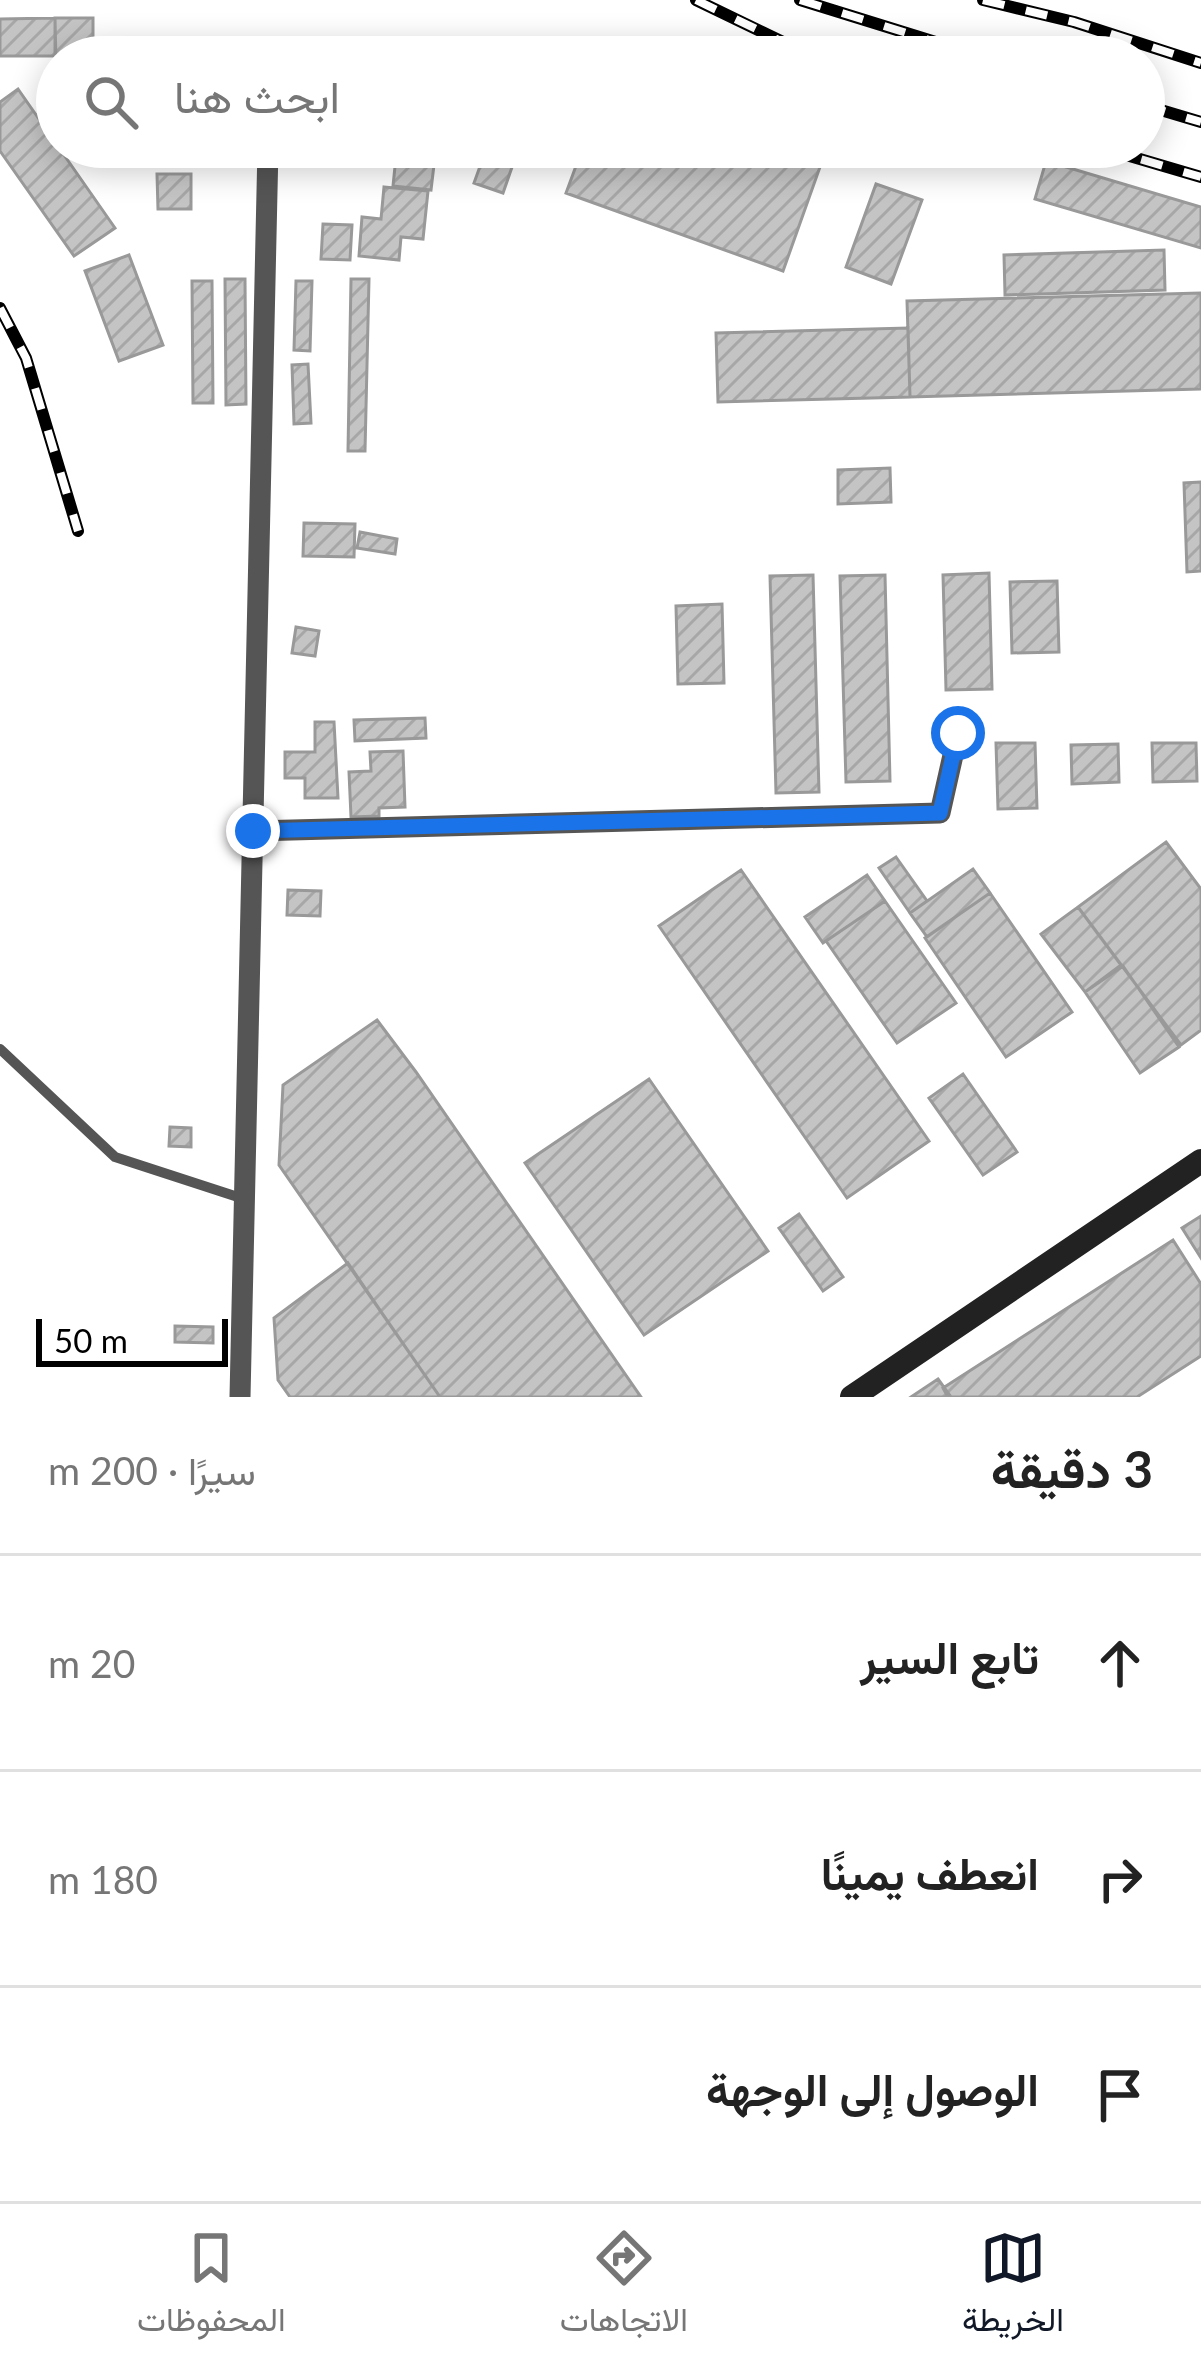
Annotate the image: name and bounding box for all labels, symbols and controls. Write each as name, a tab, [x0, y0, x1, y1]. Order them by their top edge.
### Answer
search box	[36, 36, 1165, 168]
icon: search	[78, 69, 144, 135]
text: ابحث هنا	[174, 69, 340, 123]
route start	[931, 706, 985, 760]
route end	[226, 804, 280, 858]
scale bar	[36, 1313, 228, 1366]
text: 50 m	[54, 1320, 128, 1360]
text: 3 دقيقة	[991, 1438, 1153, 1499]
text: سيرًا · 200 m	[48, 1447, 256, 1493]
text: تابع السير	[860, 1630, 1039, 1684]
icon: ahead	[1087, 1630, 1153, 1696]
text: 20 m	[48, 1640, 135, 1686]
text: انعطف يمينًا	[821, 1846, 1039, 1900]
icon: right	[1087, 1846, 1153, 1912]
text: 180 m	[48, 1856, 158, 1902]
text: الوصول إلى الوجهة	[706, 2062, 1039, 2116]
icon: arrive	[1087, 2062, 1153, 2128]
tab: المحفوظات	[137, 2225, 286, 2349]
tab: الاتجاهات	[560, 2225, 688, 2349]
tab: الخريطة	[962, 2225, 1064, 2349]

